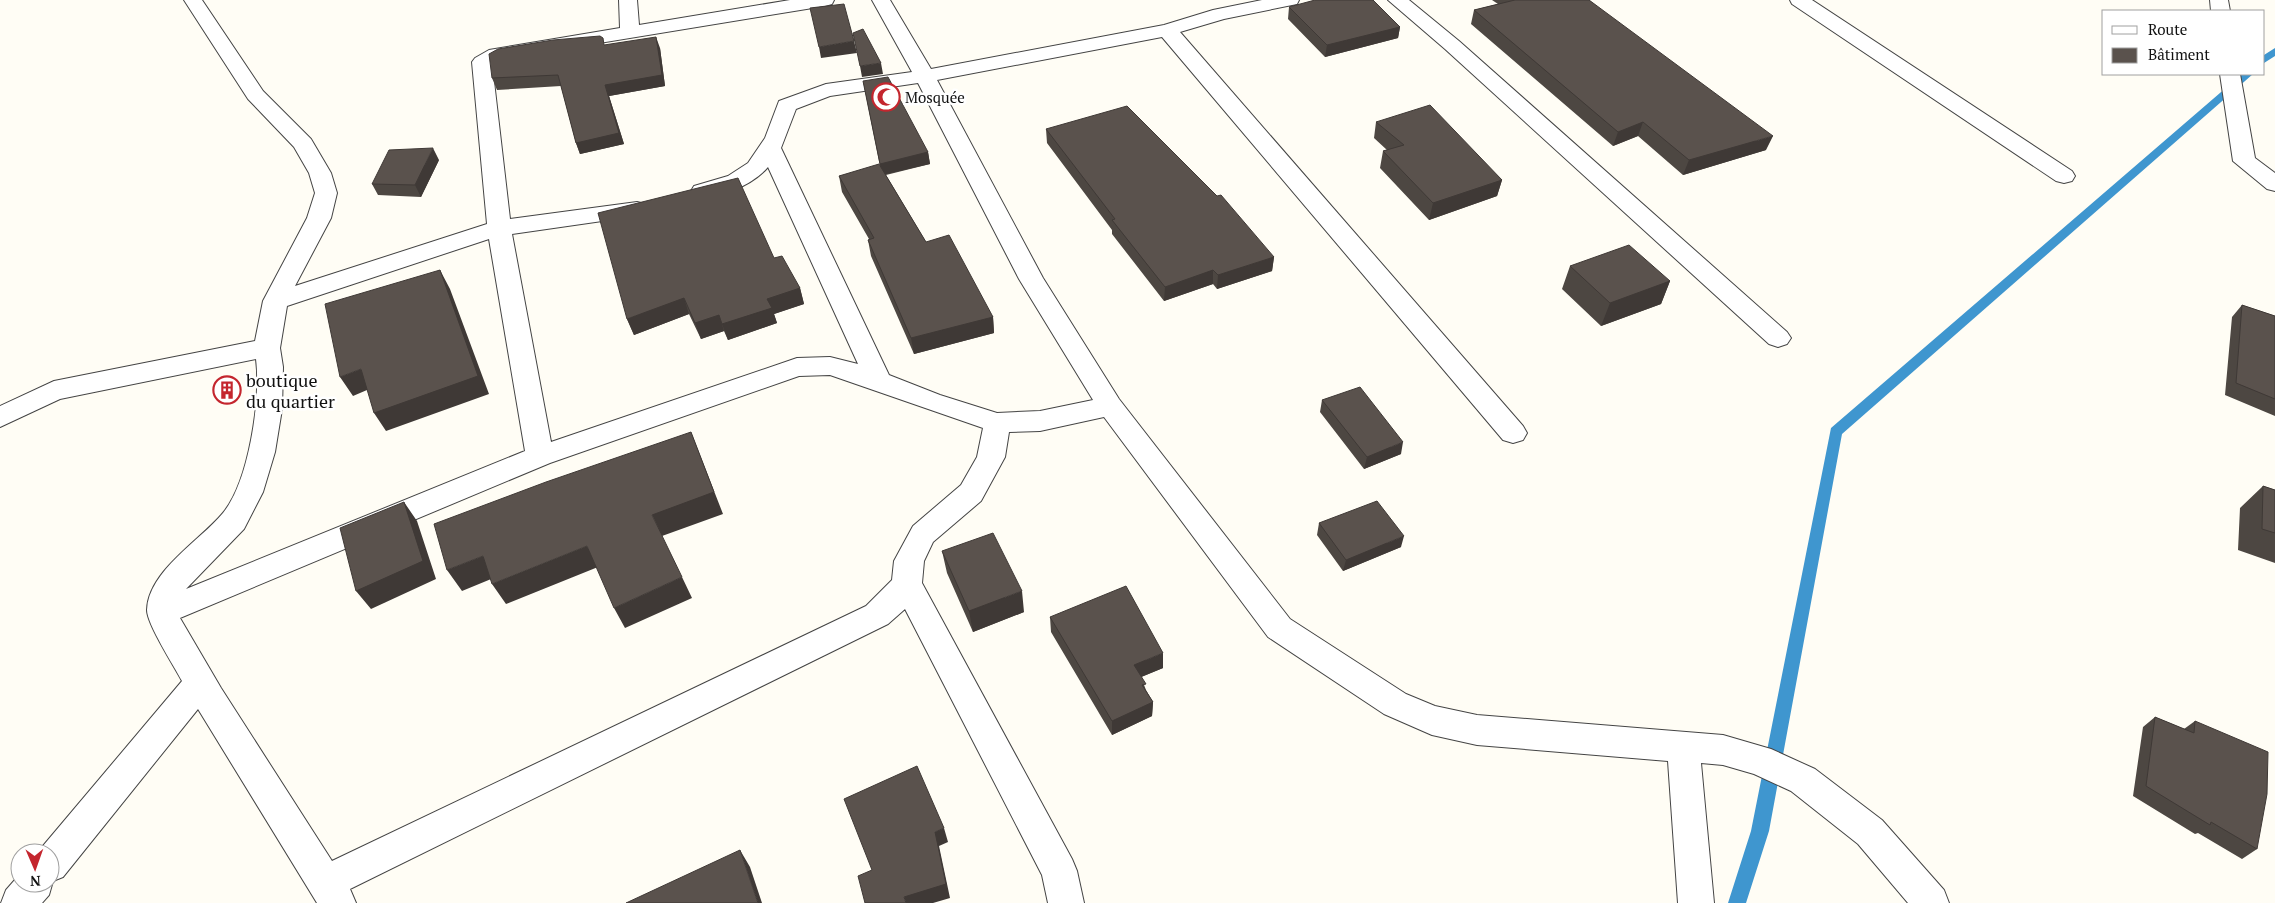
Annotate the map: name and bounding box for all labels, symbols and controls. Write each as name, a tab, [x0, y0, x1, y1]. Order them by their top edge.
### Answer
legend	[2102, 10, 2265, 75]
text: Route	[2148, 19, 2187, 39]
text: Bâtiment	[2148, 44, 2210, 64]
mosque icon: Mosquée	[871, 82, 901, 112]
place label: Mosquée	[905, 87, 965, 107]
place label: boutique du quartier	[246, 368, 335, 413]
building icon: boutique du quartier	[212, 375, 242, 405]
north arrow	[10, 843, 60, 893]
text: N	[29, 872, 41, 891]

